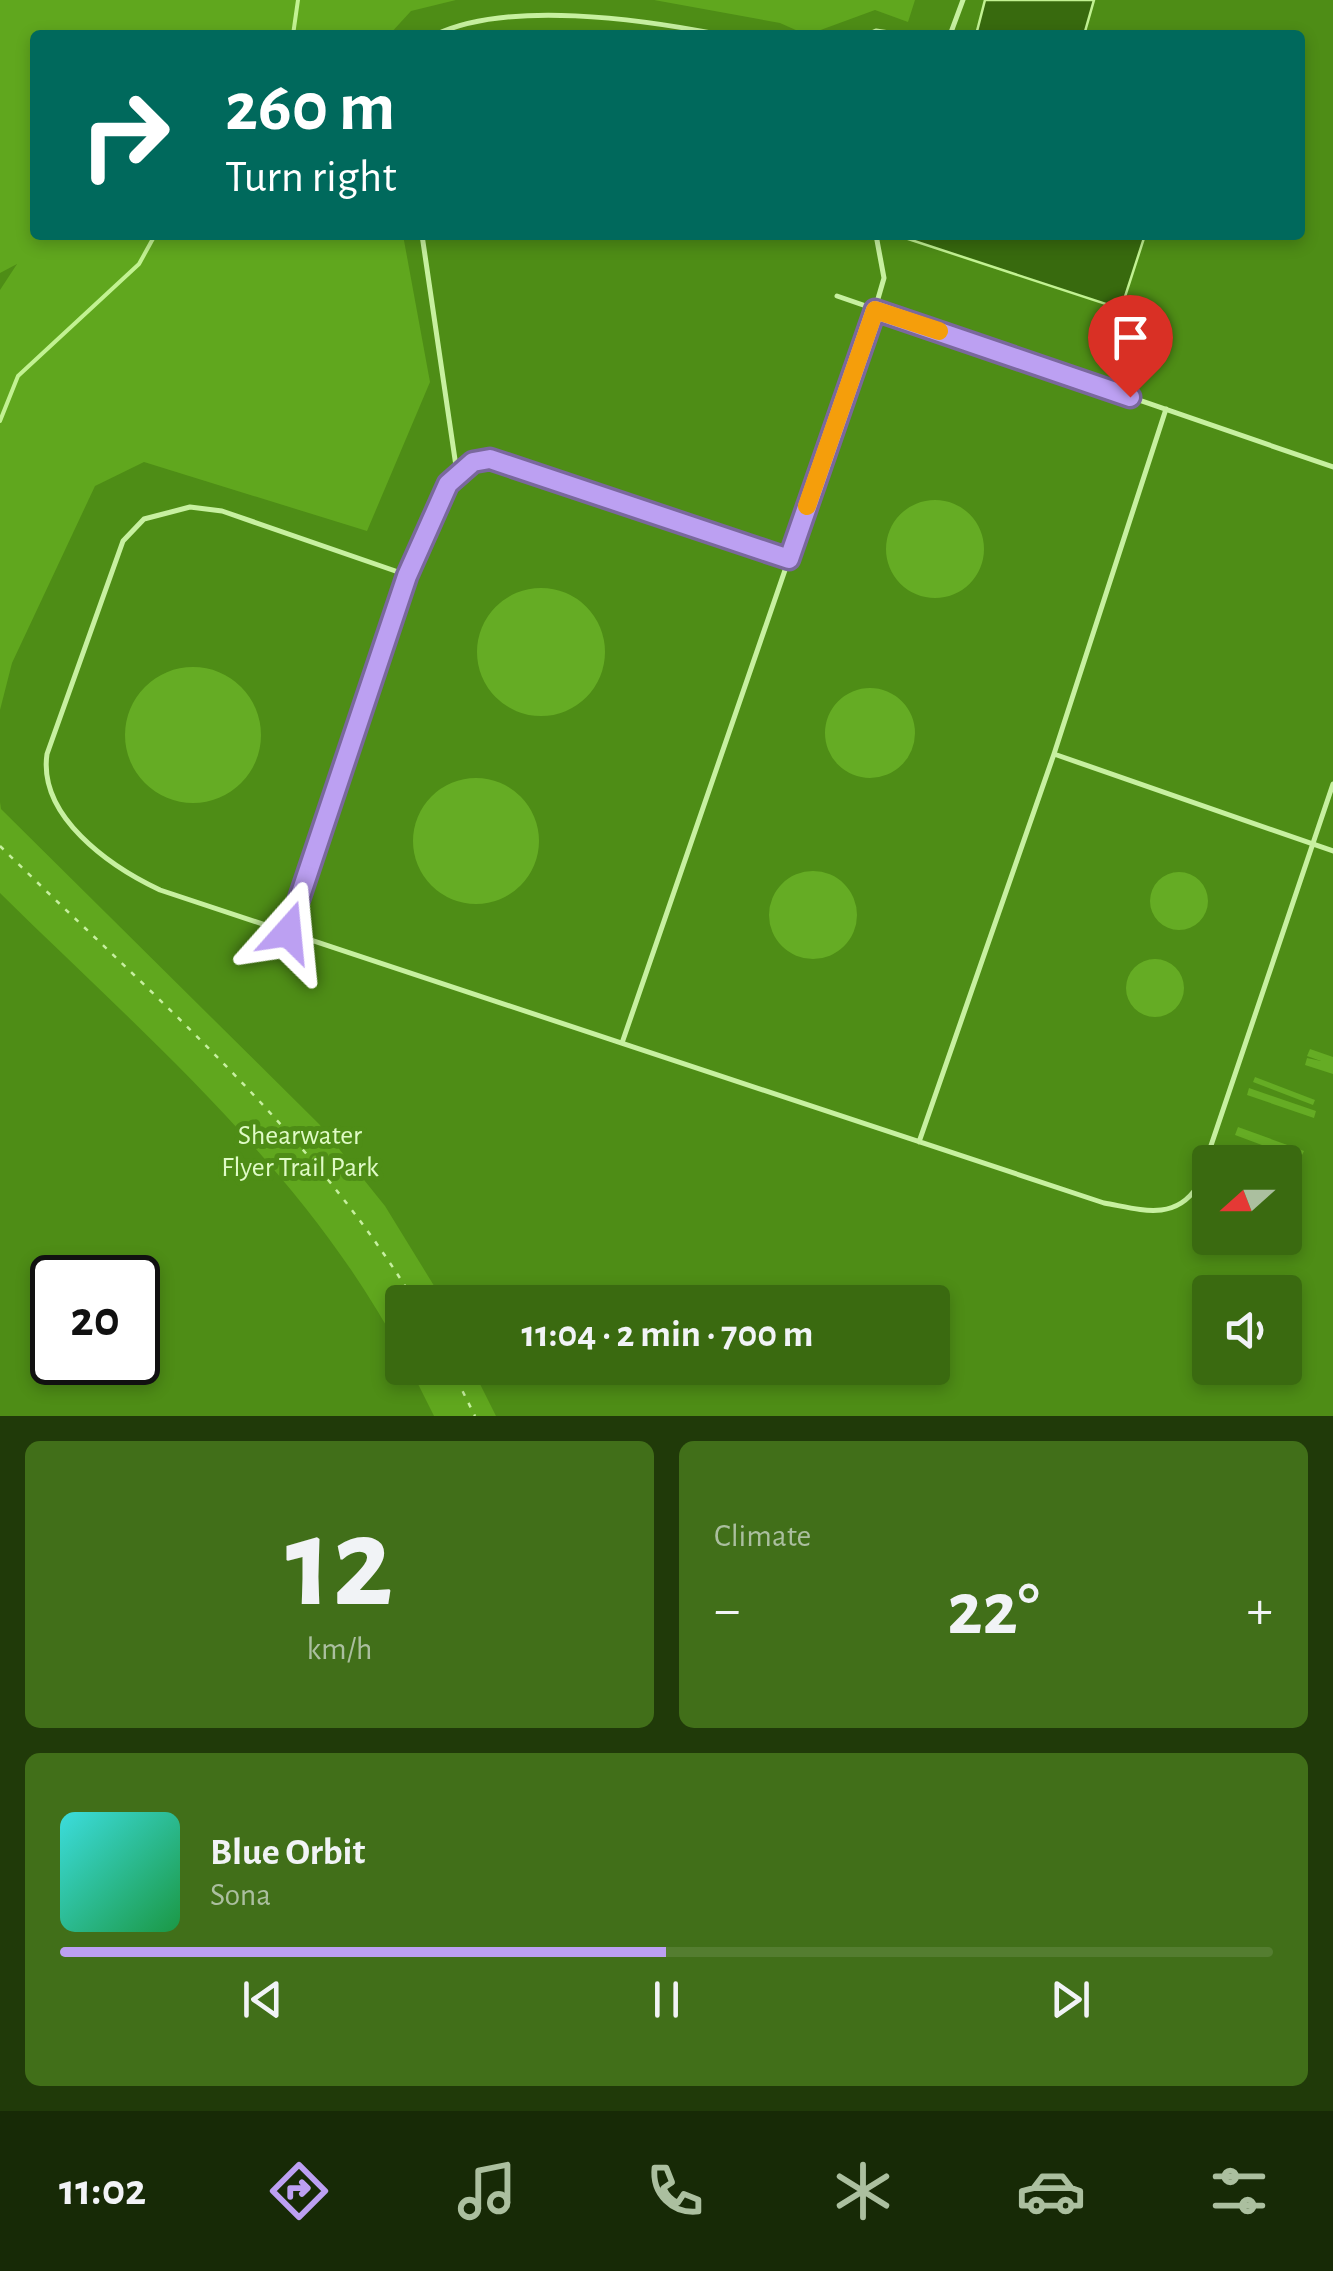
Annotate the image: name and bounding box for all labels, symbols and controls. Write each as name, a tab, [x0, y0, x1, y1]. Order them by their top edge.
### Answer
icon: right	[60, 70, 190, 200]
text: 260 m	[225, 73, 395, 143]
text: Turn right	[225, 155, 397, 200]
pin	[1088, 295, 1173, 398]
icon: arrive	[1103, 310, 1158, 365]
position arrow	[236, 880, 340, 984]
park label: Shearwater Flyer Trail Park	[221, 1122, 379, 1182]
north arrow	[1192, 1145, 1302, 1255]
map controls	[1192, 1145, 1302, 1385]
speed limit sign: 20	[30, 1255, 160, 1385]
button: sound	[1192, 1275, 1302, 1385]
text: 11:04 · 2 min · 700 m	[521, 1316, 814, 1354]
text: 12	[285, 1500, 394, 1630]
text: Climate	[714, 1520, 811, 1552]
text: 22°	[947, 1573, 1040, 1648]
text: −	[714, 1583, 740, 1638]
text: +	[1247, 1583, 1273, 1638]
text: km/h	[306, 1633, 373, 1665]
text: Blue Orbit	[210, 1834, 365, 1872]
text: Sona	[210, 1879, 271, 1911]
icon: previous	[235, 1972, 290, 2027]
icon: pause	[639, 1972, 694, 2027]
icon: next	[1043, 1972, 1098, 2027]
icon: directions	[264, 2156, 334, 2226]
icon: music	[452, 2156, 522, 2226]
icon: phone	[640, 2156, 710, 2226]
icon: climate	[828, 2156, 898, 2226]
icon: car	[1016, 2156, 1086, 2226]
icon: filters	[1204, 2156, 1274, 2226]
text: 11:02	[59, 2168, 146, 2213]

